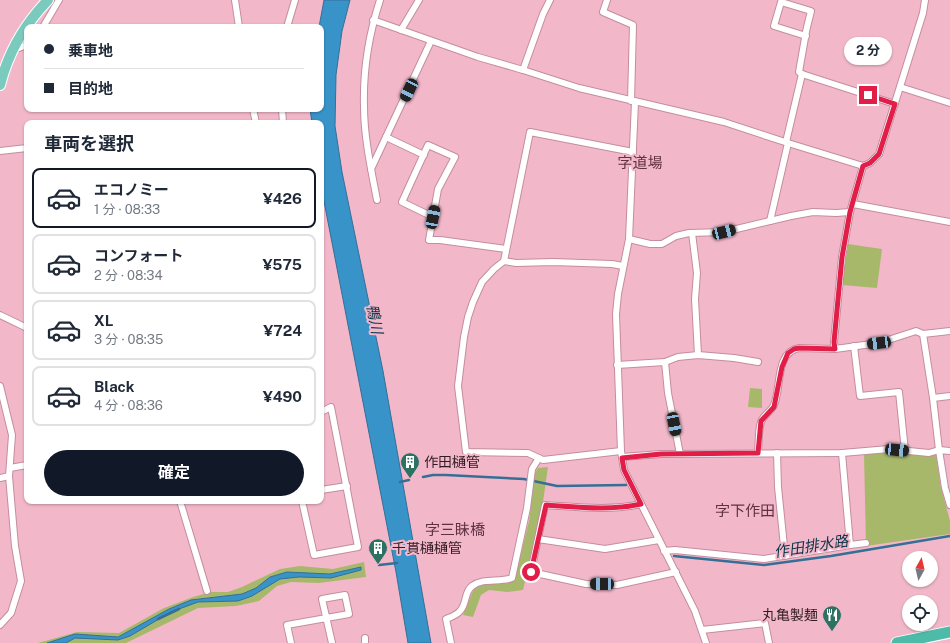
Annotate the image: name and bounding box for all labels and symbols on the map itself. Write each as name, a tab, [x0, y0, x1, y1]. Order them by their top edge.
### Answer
callout: 2 分	[844, 37, 892, 65]
car	[398, 77, 420, 103]
route end	[859, 86, 877, 104]
district label: 字道場	[617, 154, 663, 171]
car	[425, 204, 441, 230]
car	[711, 223, 737, 241]
water label: 鴨川	[364, 303, 387, 337]
car	[866, 336, 892, 350]
car	[666, 411, 682, 437]
car	[884, 443, 910, 457]
building icon: 作田樋管	[399, 451, 421, 479]
place label: 作田樋管	[424, 454, 480, 470]
district label: 字下作田	[715, 502, 775, 519]
district label: 字三眛橋	[425, 521, 485, 538]
water label: 作田排水路	[773, 531, 851, 560]
building icon: 千貫樋樋管	[367, 537, 389, 565]
place label: 千貫樋樋管	[392, 540, 462, 556]
north arrow	[902, 551, 938, 587]
route start	[522, 563, 540, 581]
car	[590, 578, 614, 590]
restaurant icon: 丸亀製麺	[821, 604, 843, 632]
place label: 丸亀製麺	[762, 607, 818, 623]

